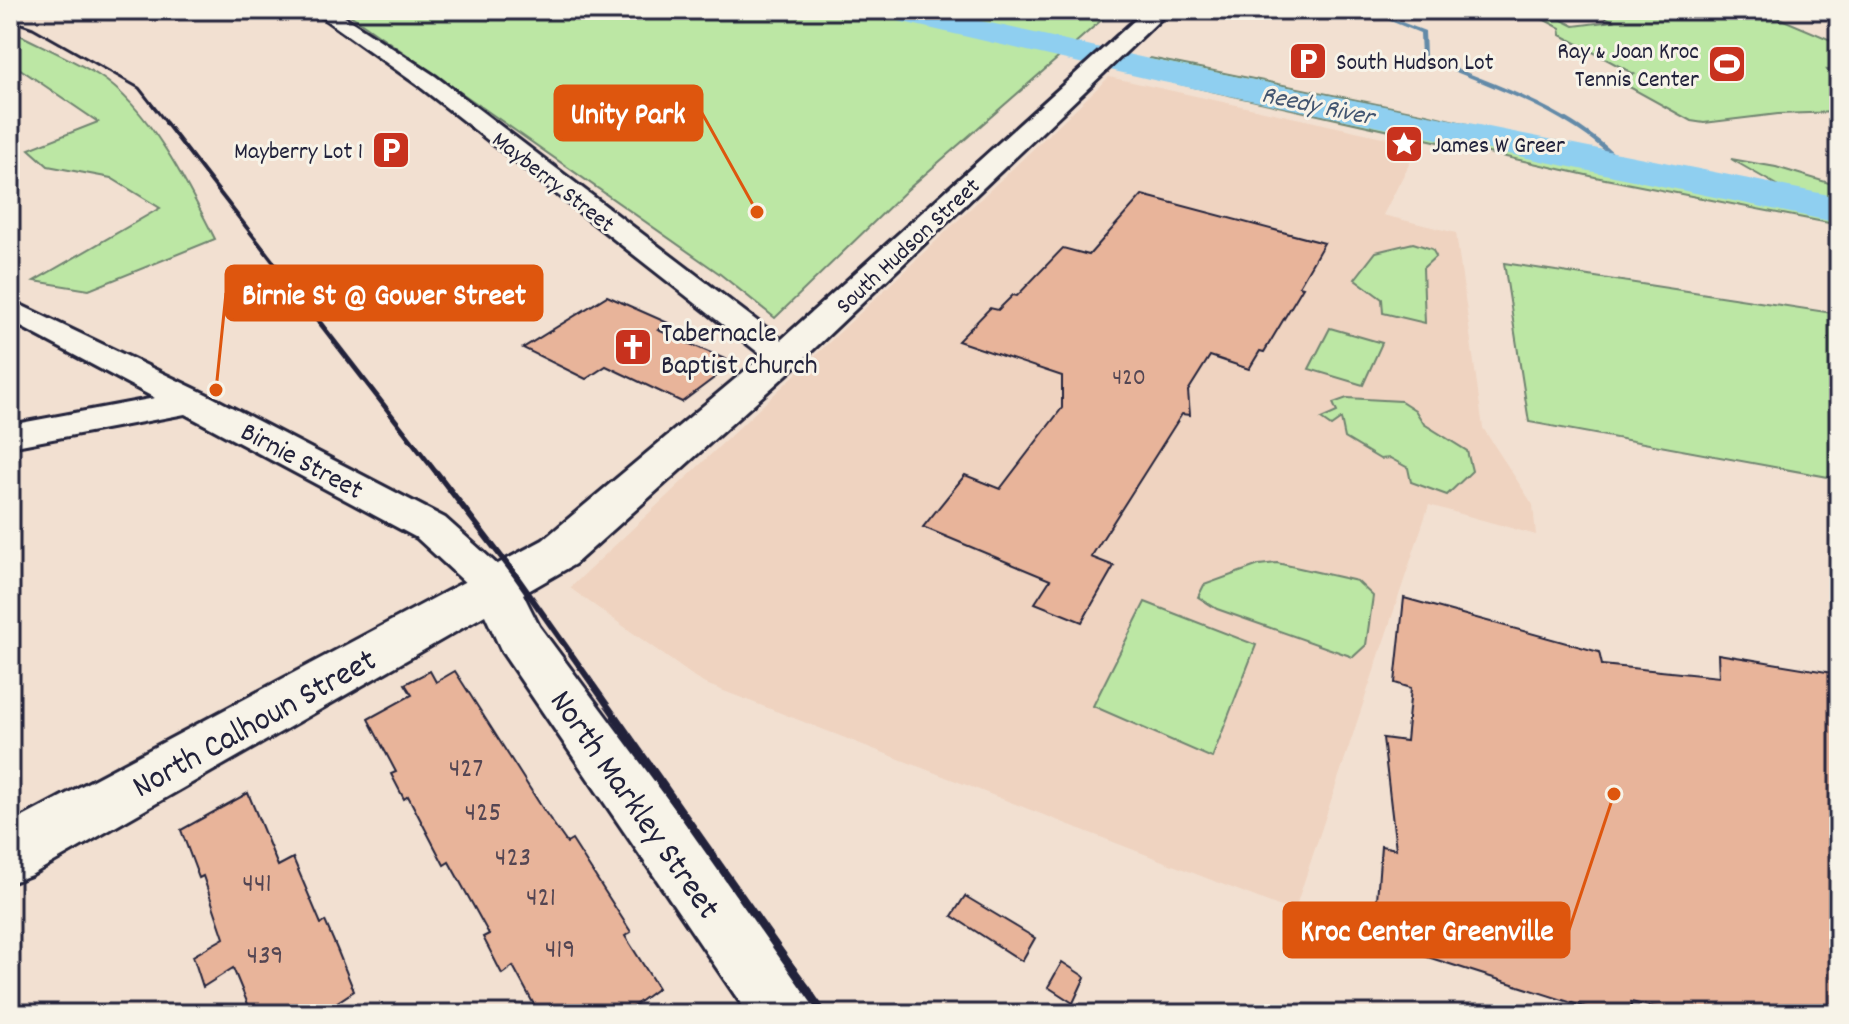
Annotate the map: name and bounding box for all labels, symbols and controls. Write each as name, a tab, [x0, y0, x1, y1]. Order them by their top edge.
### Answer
place label: Ray & Joan Kroc Tennis Center	[1557, 36, 1699, 98]
parking icon: South Hudson Lot	[1287, 40, 1329, 82]
sports icon: Ray & Joan Kroc Tennis Center	[1706, 43, 1748, 85]
place label: South Hudson Lot	[1336, 47, 1494, 81]
water label: Reedy River	[1258, 78, 1380, 138]
callout: Unity Park	[555, 86, 702, 140]
text: Unity Park	[570, 96, 686, 139]
place icon: James W Greer	[1383, 123, 1425, 165]
street label: Mayberry Street	[484, 125, 621, 242]
parking icon: Mayberry Lot 1	[370, 129, 412, 171]
place label: James W Greer	[1432, 130, 1565, 164]
place label: Mayberry Lot 1	[234, 136, 363, 170]
street label: South Hudson Street	[829, 171, 989, 323]
callout: Birnie St @ Gower Street	[226, 266, 542, 320]
text: Birnie St @ Gower Street	[242, 277, 526, 320]
place label: Tabernacle Baptist Church	[661, 316, 818, 388]
church icon: Tabernacle Baptist Church	[612, 326, 654, 368]
house number: 420	[1112, 362, 1146, 396]
street label: Birnie Street	[232, 414, 369, 512]
street label: North Calhoun Street	[125, 638, 387, 813]
street label: North Markley Street	[535, 681, 730, 931]
house number: 427	[449, 751, 483, 791]
house number: 425	[465, 795, 501, 835]
house number: 423	[495, 840, 531, 880]
house number: 441	[242, 866, 272, 906]
house number: 421	[526, 880, 556, 920]
callout: Kroc Center Greenville	[1284, 903, 1569, 957]
text: Kroc Center Greenville	[1300, 913, 1554, 956]
house number: 419	[545, 932, 575, 972]
house number: 439	[247, 938, 283, 978]

